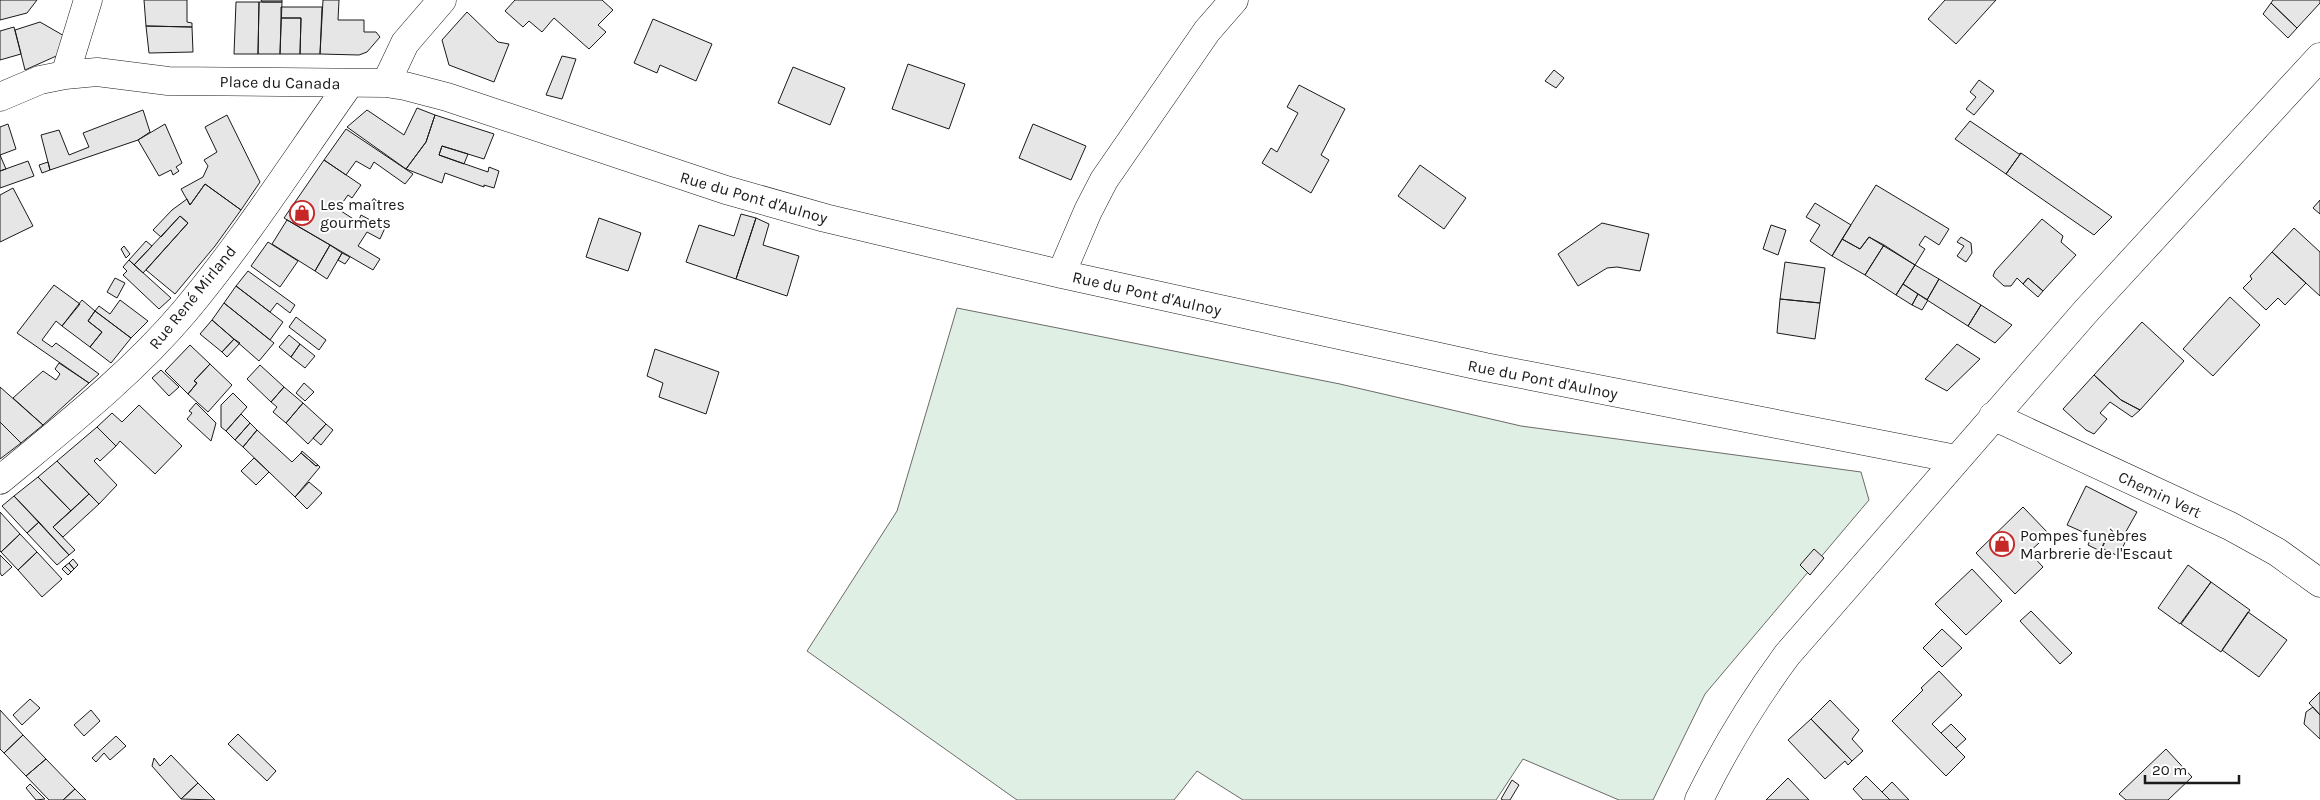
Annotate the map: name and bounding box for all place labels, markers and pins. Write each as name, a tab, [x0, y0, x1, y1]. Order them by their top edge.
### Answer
place label: Les maîtres gourmets	[320, 195, 405, 232]
shop icon: Les maîtres gourmets	[289, 200, 315, 226]
place label: Pompes funèbres Marbrerie de l'Escaut	[2020, 526, 2173, 563]
shop icon: Pompes funèbres Marbrerie de l'Escaut	[1989, 531, 2015, 557]

